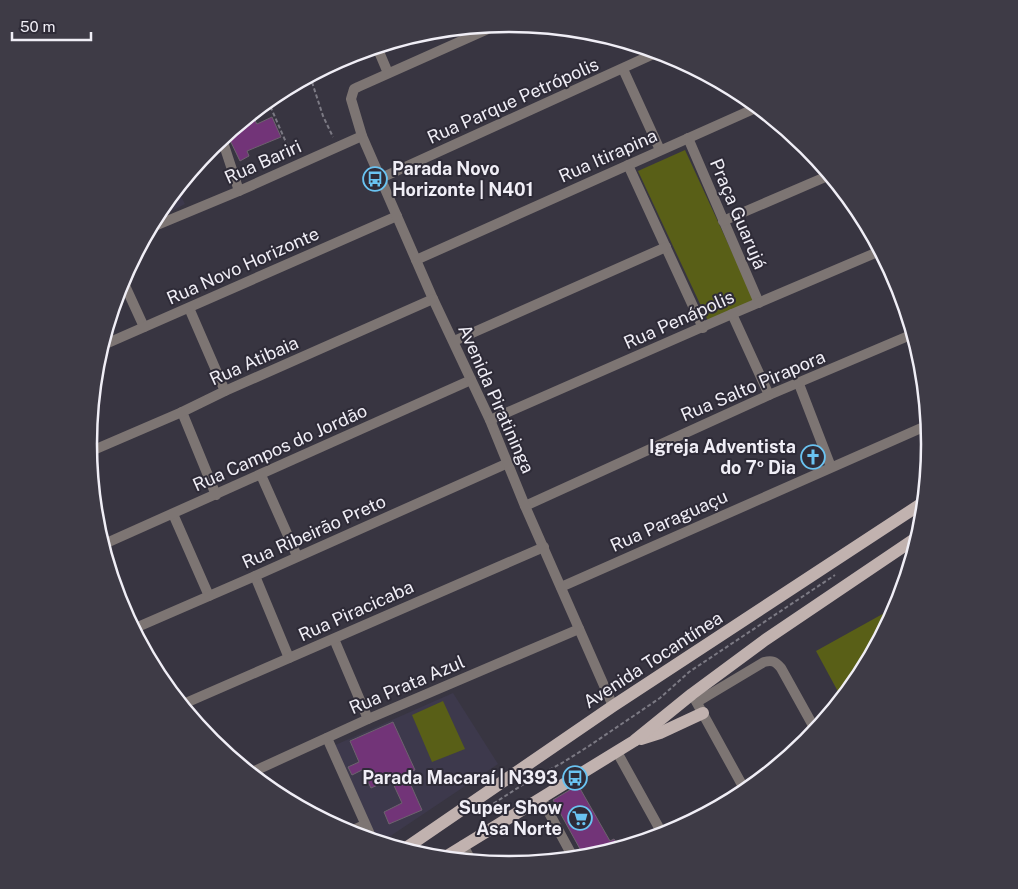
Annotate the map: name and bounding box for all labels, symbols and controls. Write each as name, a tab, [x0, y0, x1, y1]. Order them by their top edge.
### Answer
scale bar	[12, 10, 91, 42]
text: 50 m	[20, 18, 55, 35]
street label: Rua Parque Petrópolis	[424, 53, 602, 148]
street label: Rua Itirapina	[555, 124, 660, 187]
street label: Rua Bariri	[221, 135, 304, 188]
street label: Praça Guarujá	[706, 155, 771, 272]
place label: Parada Novo Horizonte | N401	[392, 158, 533, 200]
bus stop icon: Parada Novo Horizonte | N401	[362, 166, 388, 192]
street label: Rua Novo Horizonte	[163, 222, 322, 309]
street label: Rua Penápolis	[620, 286, 737, 353]
street label: Avenida Piratininga	[454, 321, 539, 477]
street label: Rua Atibaia	[206, 332, 302, 389]
street label: Rua Salto Pirapora	[677, 346, 828, 425]
street label: Rua Campos do Jordão	[189, 400, 370, 496]
place label: Igreja Adventista do 7º Dia	[649, 436, 796, 478]
church icon: Igreja Adventista do 7º Dia	[800, 444, 826, 470]
street label: Rua Paraguaçu	[607, 485, 731, 556]
street label: Rua Ribeirão Preto	[239, 490, 389, 573]
street label: Rua Piracicaba	[295, 576, 417, 645]
street label: Avenida Tocantínea	[579, 607, 726, 712]
street label: Rua Prata Azul	[346, 651, 468, 718]
bus stop icon: Parada Macaraí | N393	[562, 765, 588, 791]
place label: Parada Macaraí | N393	[362, 767, 558, 788]
place label: Super Show Asa Norte	[459, 797, 562, 839]
supermarket icon: Super Show Asa Norte	[567, 805, 593, 831]

